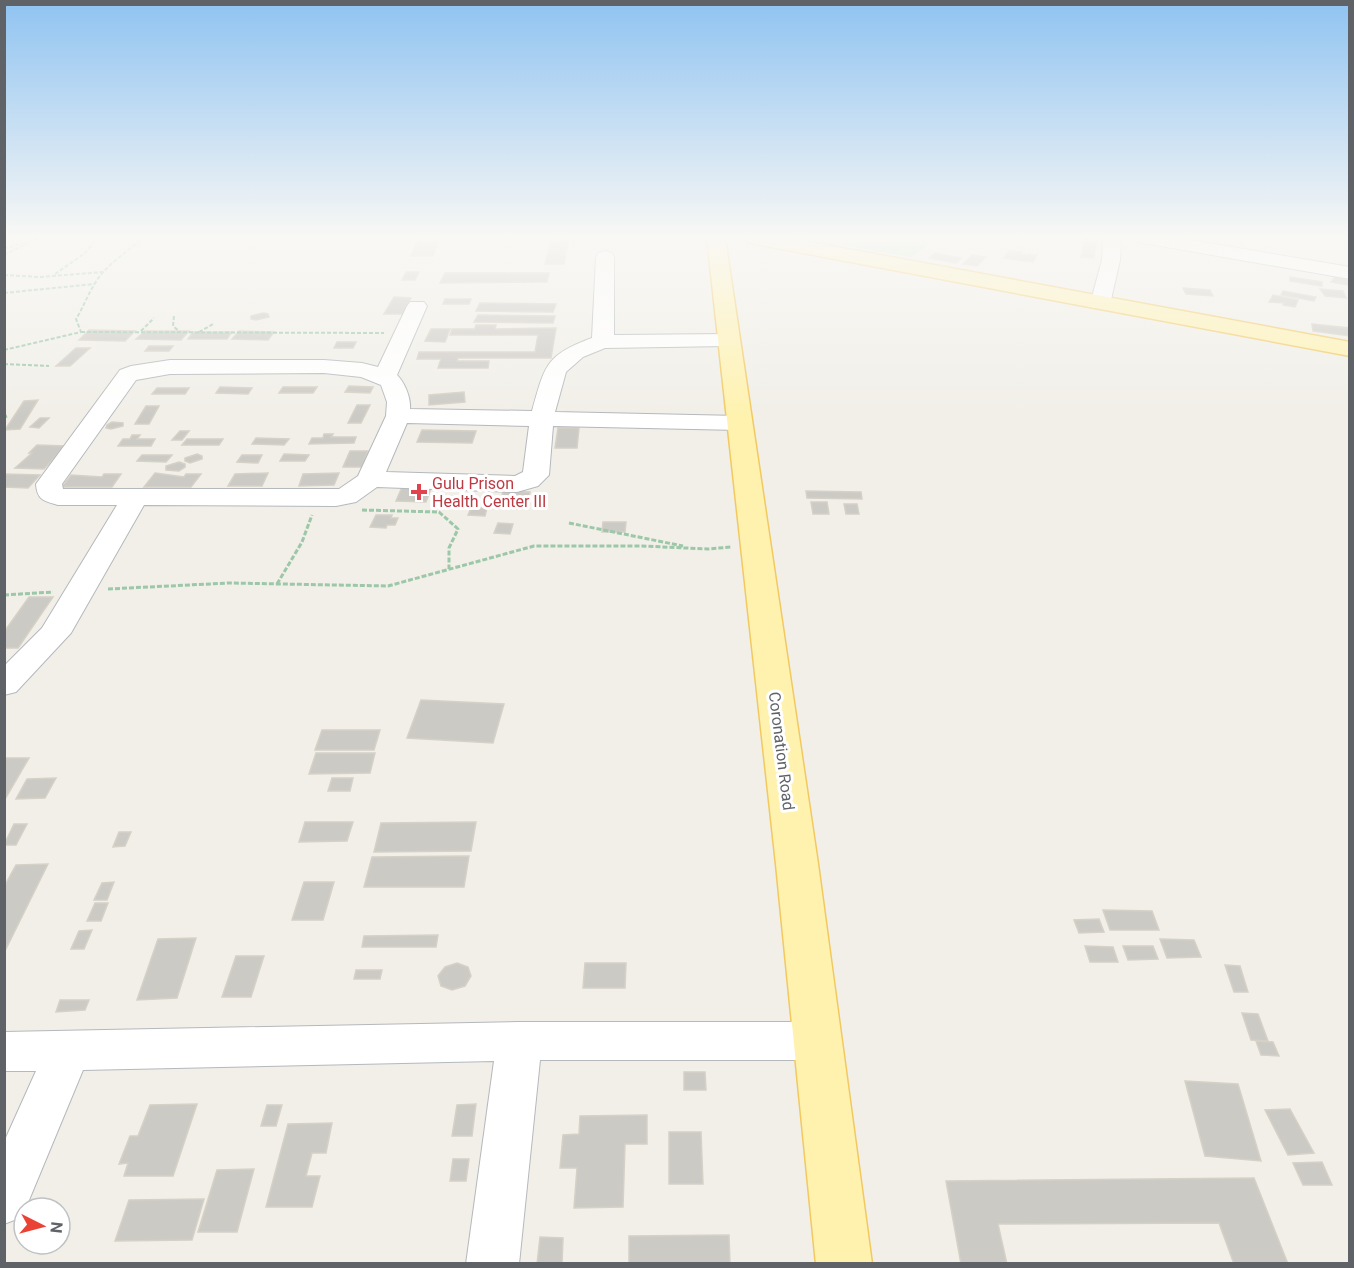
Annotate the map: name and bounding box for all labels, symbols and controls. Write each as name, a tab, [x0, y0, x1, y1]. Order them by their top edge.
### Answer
place label: Gulu Prison Health Center III	[432, 474, 546, 511]
marker: Gulu Prison Health Center III	[410, 483, 428, 501]
street label: Coronation Road	[765, 691, 798, 811]
north arrow	[12, 1196, 72, 1256]
text: N	[46, 1221, 66, 1234]

